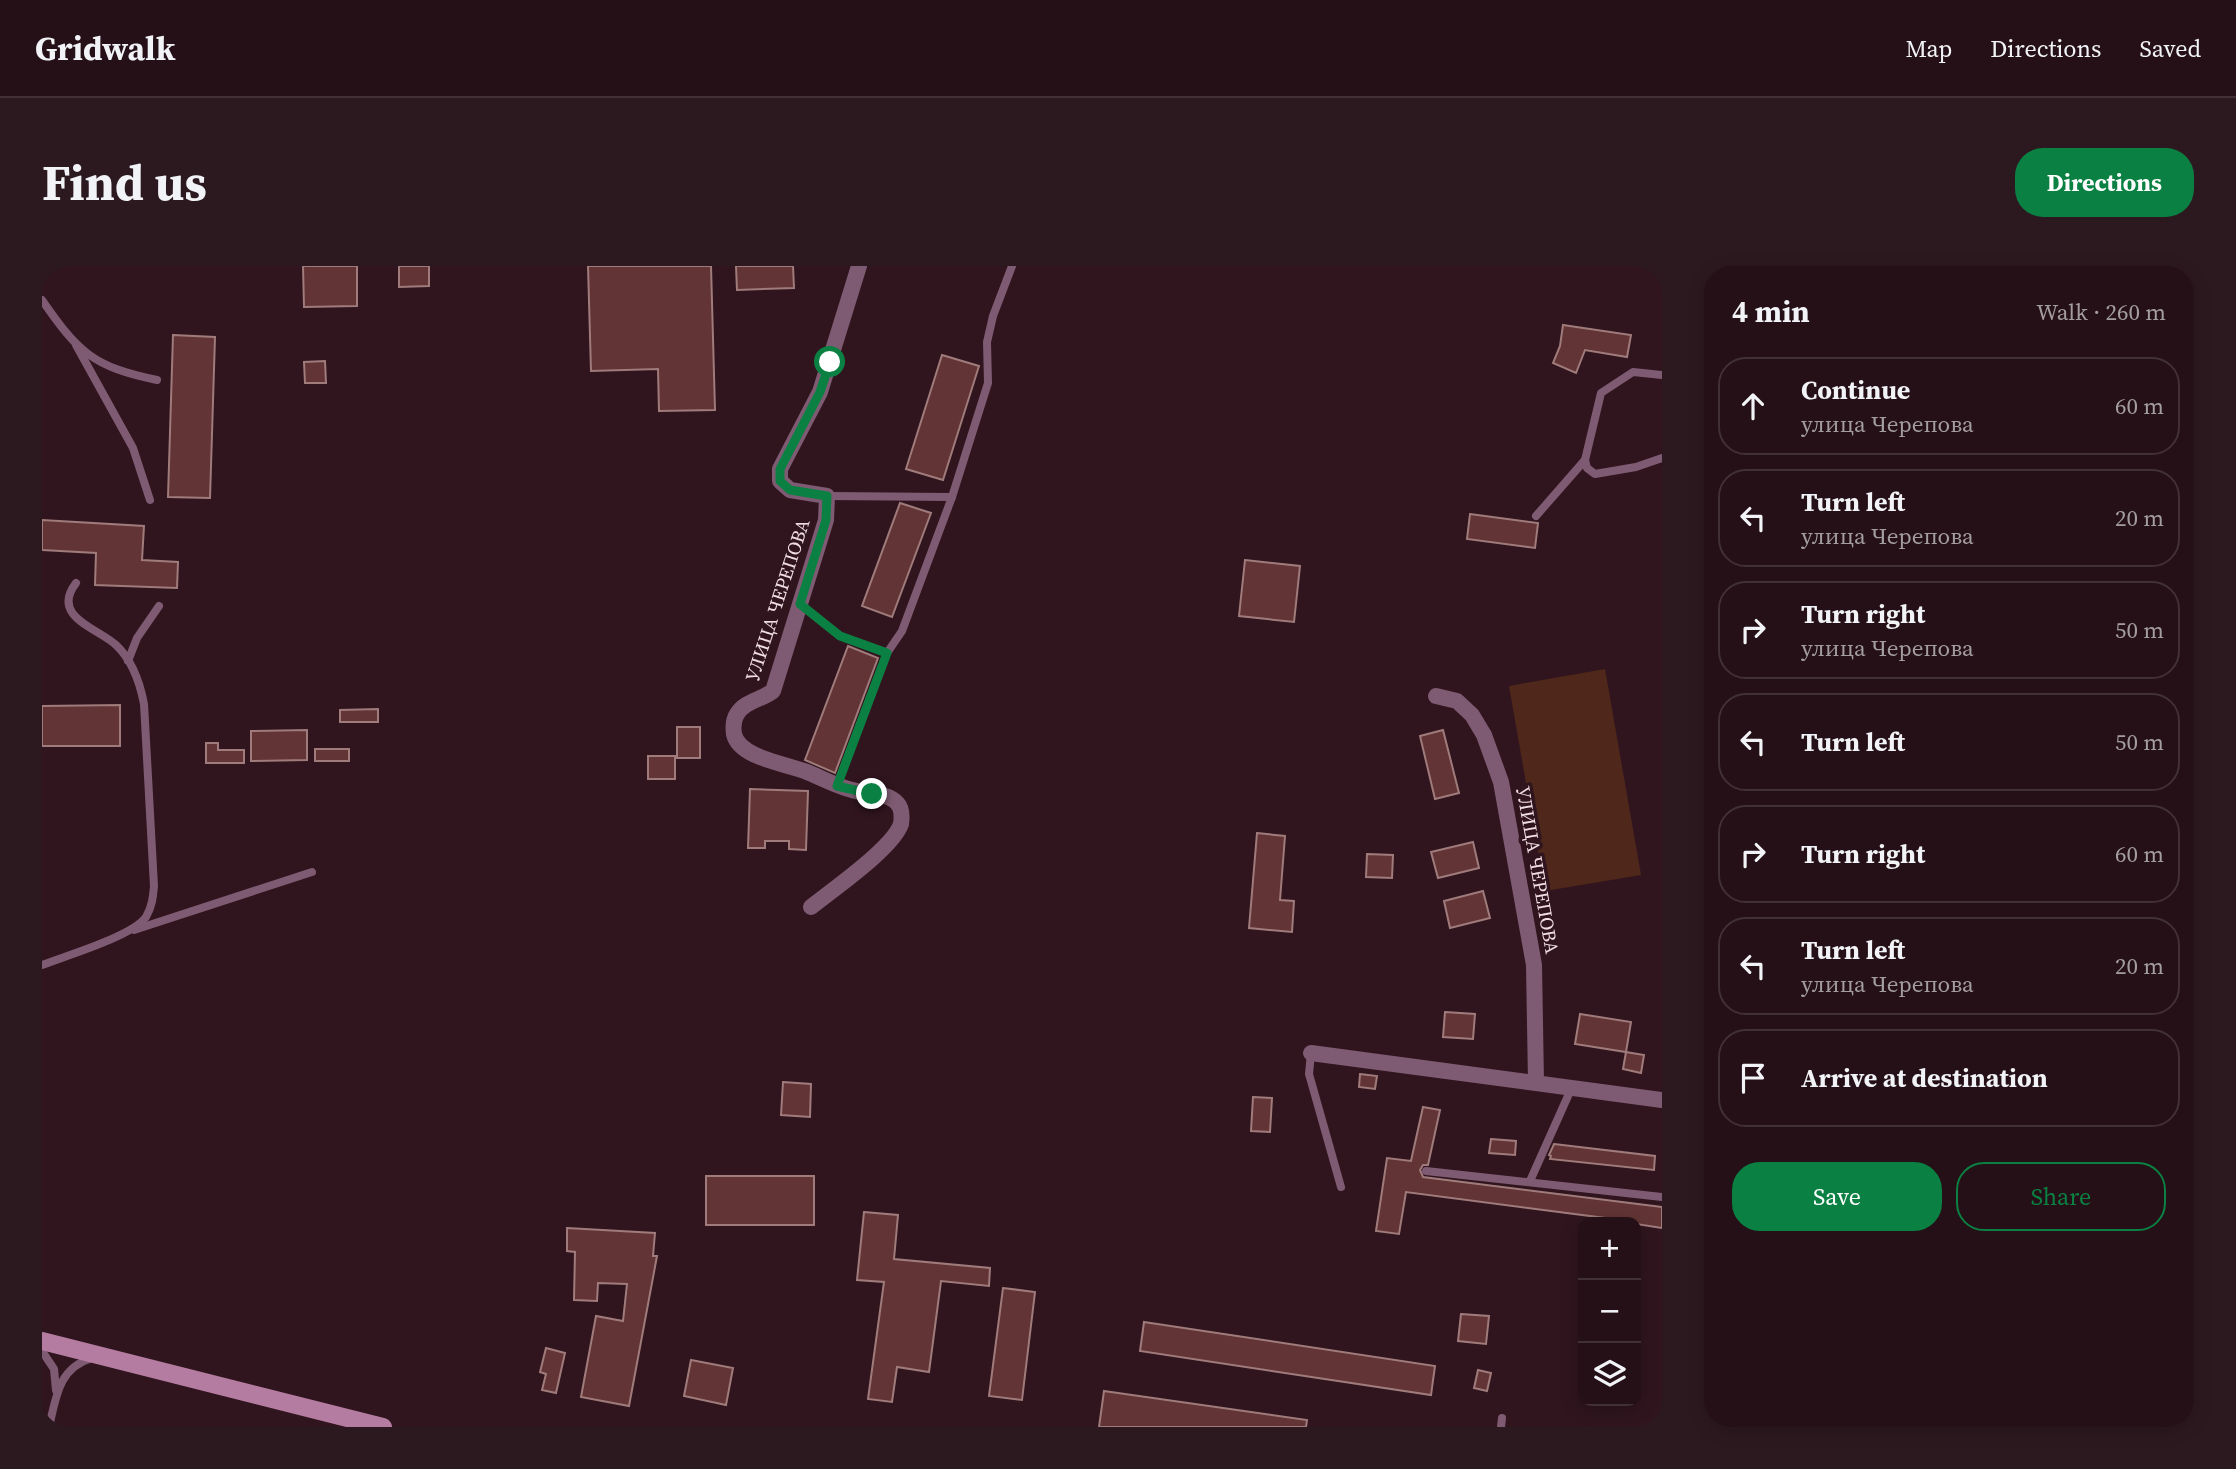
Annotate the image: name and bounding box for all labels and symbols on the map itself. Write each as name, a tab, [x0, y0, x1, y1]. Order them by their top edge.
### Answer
route start	[814, 346, 845, 377]
street label: УЛИЦА ЧЕРЕПОВА	[738, 515, 816, 685]
route end	[856, 778, 887, 809]
street label: УЛИЦА ЧЕРЕПОВА	[1510, 784, 1566, 956]

